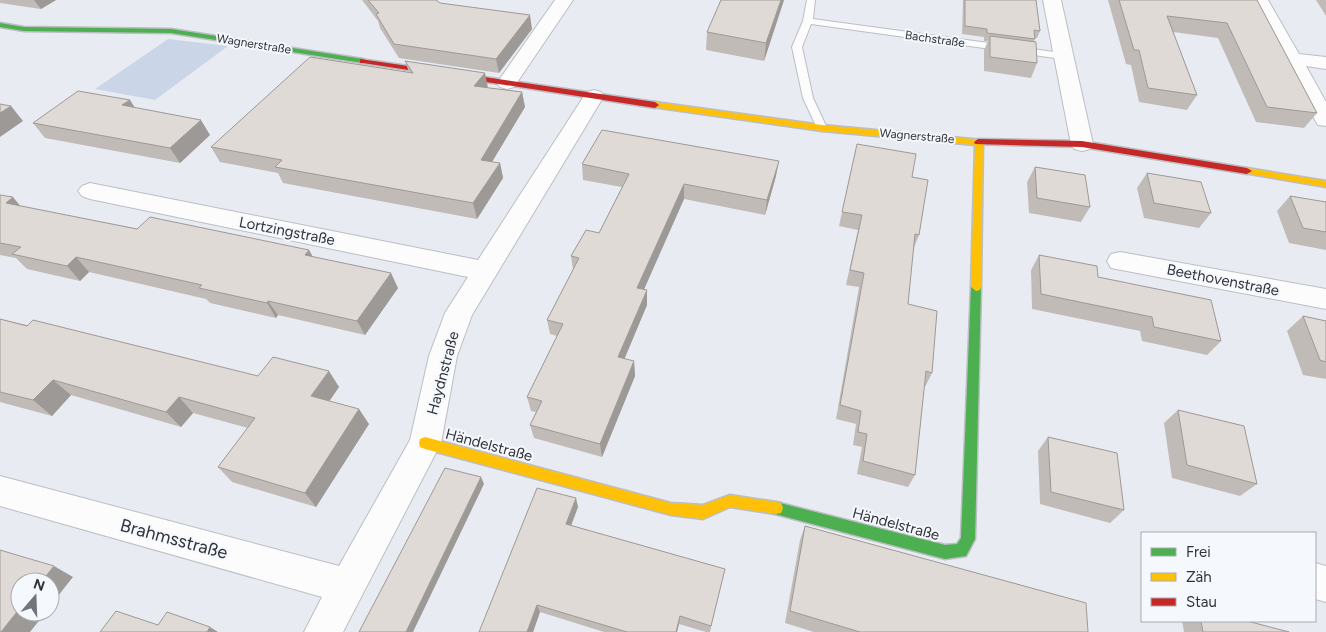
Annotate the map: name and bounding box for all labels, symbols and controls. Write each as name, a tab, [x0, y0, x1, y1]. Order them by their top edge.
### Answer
street label: Bachstraße	[904, 28, 966, 50]
street label: Wagnerstraße	[216, 31, 293, 57]
street label: Wagnerstraße	[879, 126, 955, 146]
street label: Lortzingstraße	[238, 213, 336, 249]
street label: Beethovenstraße	[1165, 260, 1281, 300]
street label: Haydnstraße	[423, 329, 463, 417]
street label: Händelstraße	[443, 425, 535, 465]
street label: Händelstraße	[850, 504, 942, 544]
street label: Brahmsstraße	[118, 514, 230, 564]
legend	[1141, 532, 1316, 622]
text: Frei	[1186, 543, 1211, 561]
text: Zäh	[1186, 568, 1212, 586]
north arrow	[10, 572, 60, 622]
text: N	[31, 575, 47, 595]
text: Stau	[1186, 593, 1217, 611]

